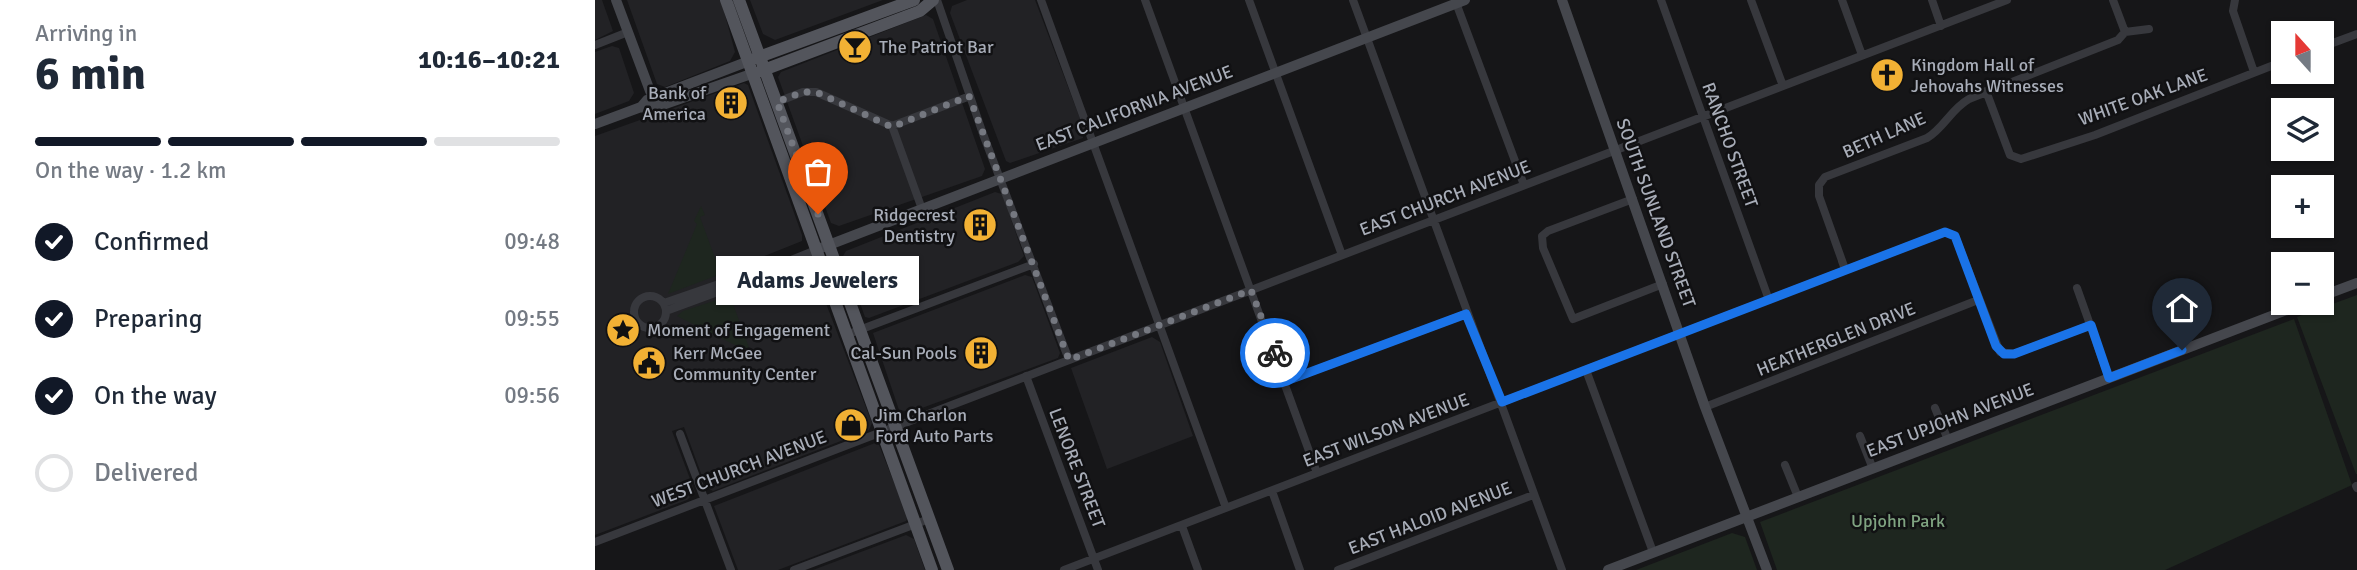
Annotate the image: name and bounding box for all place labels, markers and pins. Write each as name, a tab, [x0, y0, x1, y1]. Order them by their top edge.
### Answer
bar icon: The Patriot Bar	[836, 28, 874, 66]
place label: The Patriot Bar	[879, 36, 994, 58]
place label: Kingdom Hall of Jehovahs Witnesses	[1911, 54, 2064, 97]
church icon: Kingdom Hall of Jehovahs Witnesses	[1868, 56, 1906, 94]
place label: Bank of America	[642, 82, 707, 125]
building icon: Bank of America	[712, 84, 750, 122]
pin	[788, 142, 848, 214]
place label: Ridgecrest Dentistry	[873, 204, 956, 247]
building icon: Ridgecrest Dentistry	[961, 206, 999, 244]
callout: Adams Jewelers	[717, 256, 919, 305]
pin	[2152, 278, 2212, 350]
place icon: Moment of Engagement	[604, 311, 642, 349]
place label: Moment of Engagement	[647, 319, 830, 341]
building icon: Cal-Sun Pools	[962, 334, 1000, 372]
place label: Kerr McGee Community Center	[673, 342, 817, 385]
place label: Cal-Sun Pools	[851, 342, 957, 364]
public building icon: Kerr McGee Community Center	[630, 344, 668, 382]
place label: Jim Charlon Ford Auto Parts	[875, 404, 994, 447]
shop icon: Jim Charlon Ford Auto Parts	[832, 406, 870, 444]

